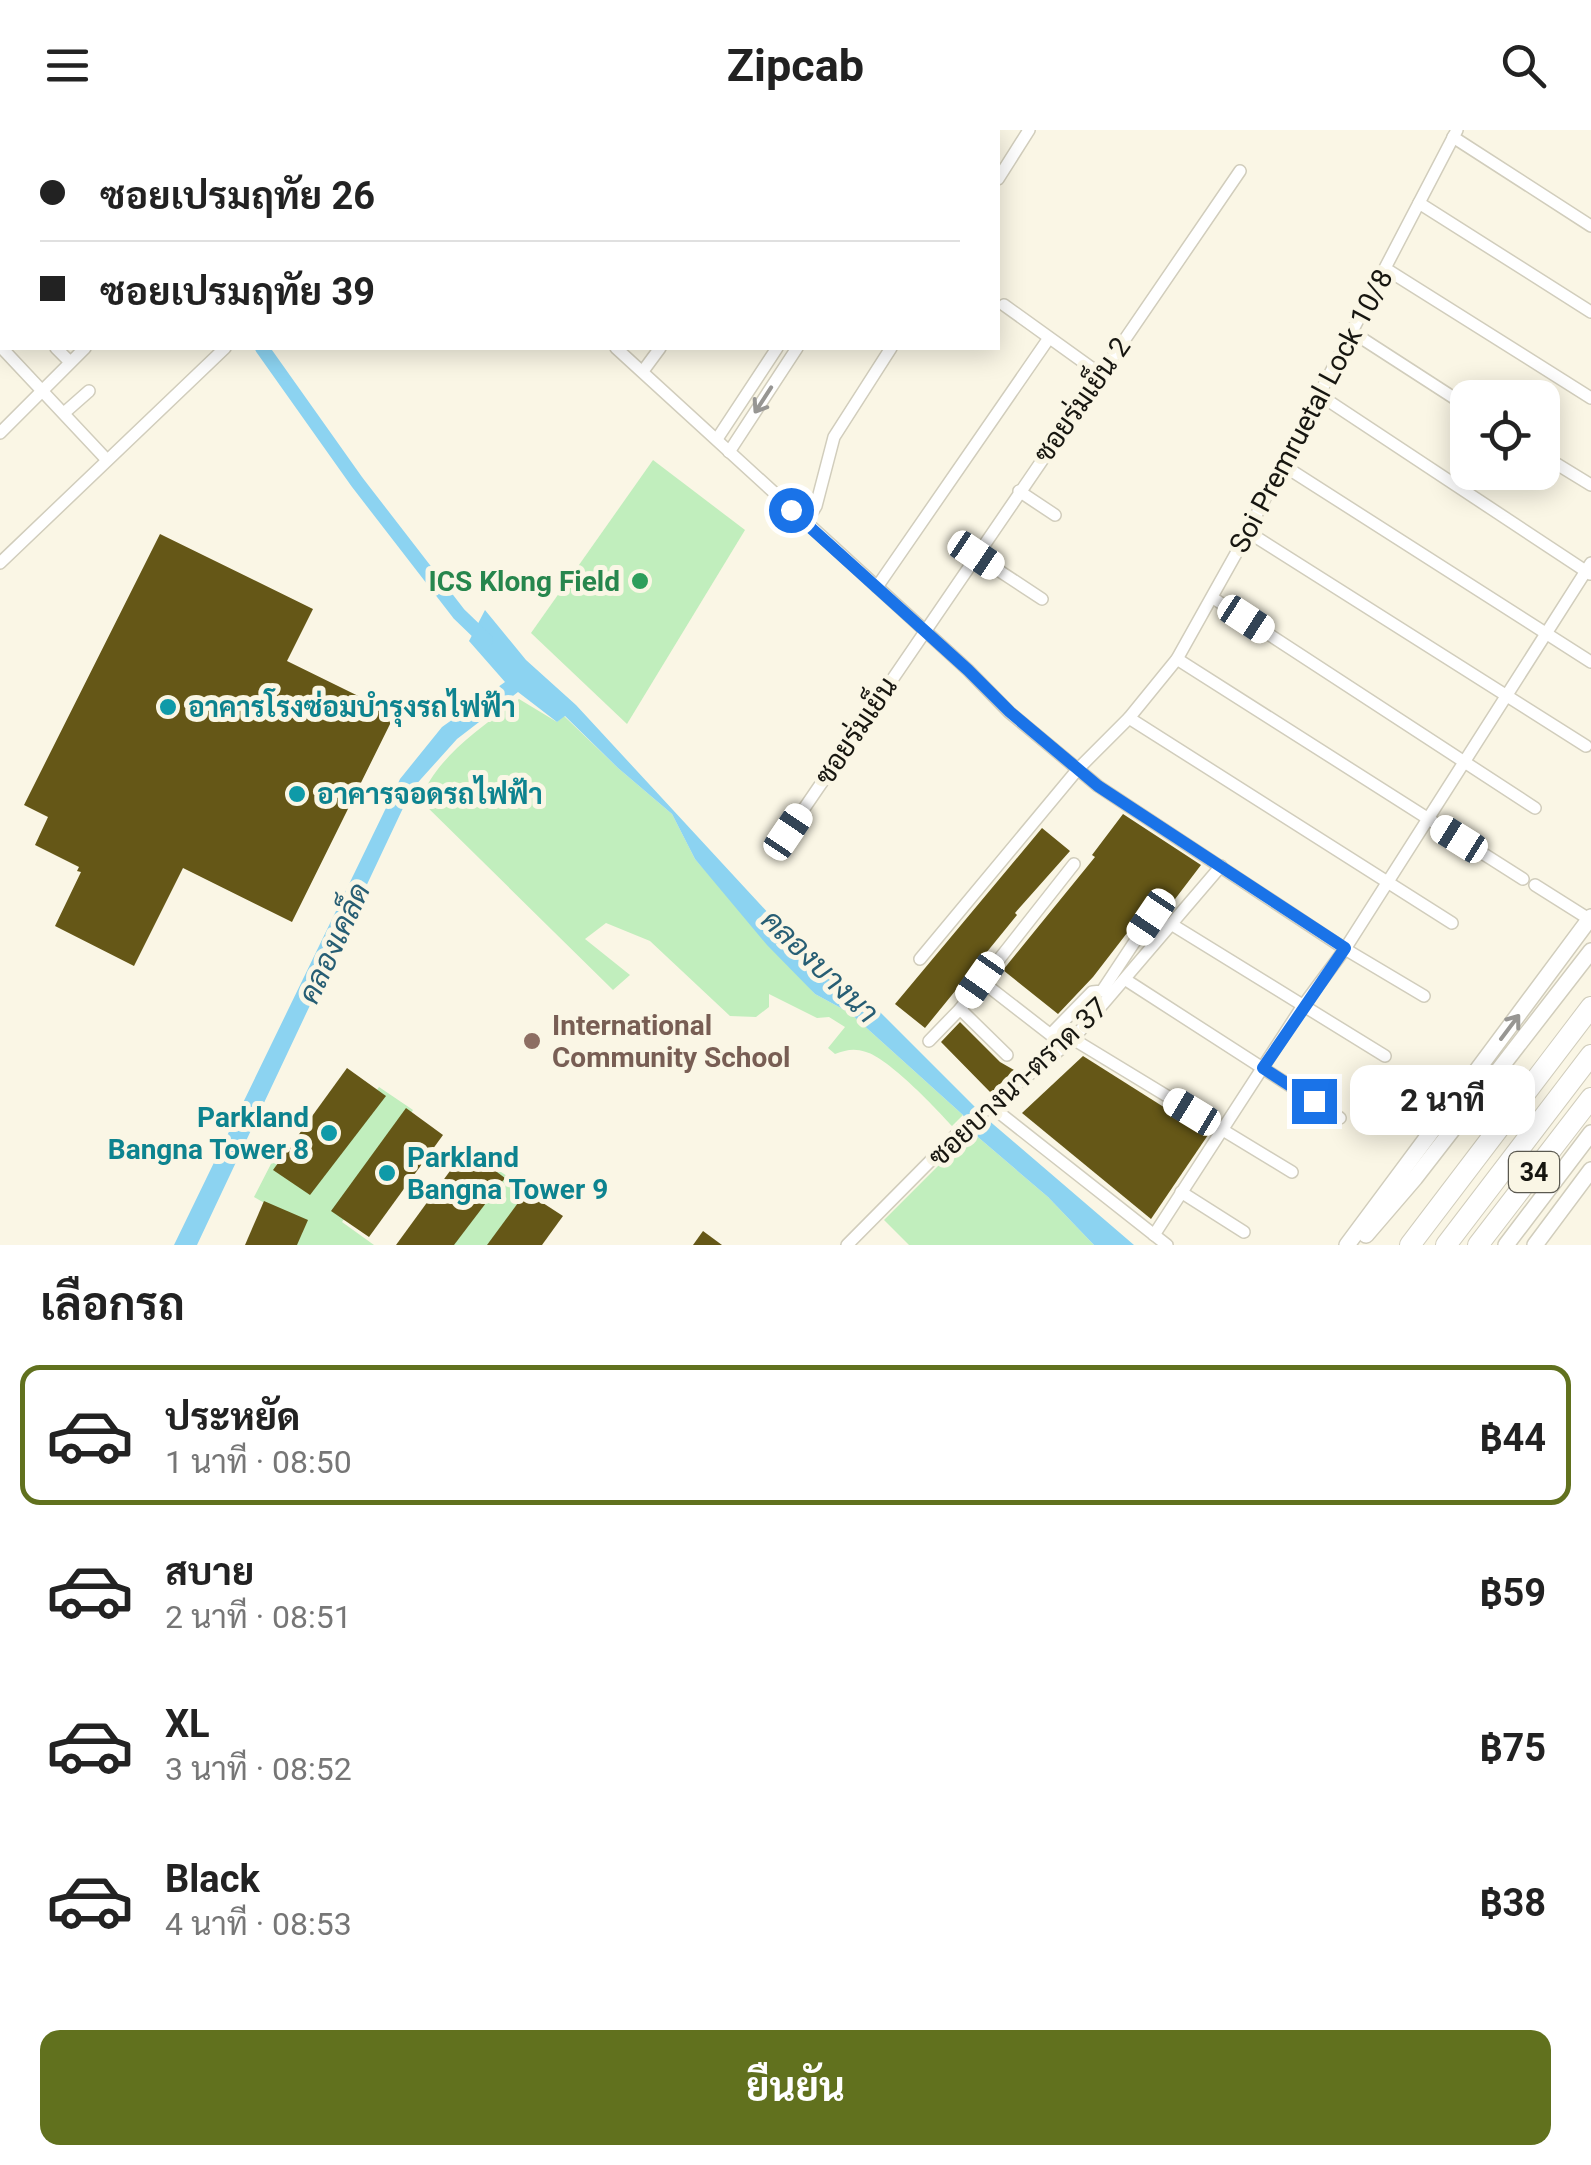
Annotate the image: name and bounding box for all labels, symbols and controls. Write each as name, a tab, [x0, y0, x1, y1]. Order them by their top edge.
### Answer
icon: menu	[40, 38, 95, 93]
icon: search	[1496, 38, 1551, 93]
text: Zipcab	[727, 39, 864, 92]
text: ซอยเปรมฤทัย 26	[100, 174, 375, 218]
street label: Soi Premruetal Lock 10/8	[1222, 264, 1400, 558]
text: ซอยเปรมฤทัย 39	[100, 270, 375, 314]
street label: ซอยร่มเย็น 2	[1023, 329, 1137, 469]
map controls	[1450, 380, 1560, 490]
button: locate	[1450, 380, 1560, 490]
one-way arrow	[753, 385, 774, 413]
route start	[769, 488, 814, 533]
car	[943, 526, 1009, 584]
place label: ICS Klong Field	[429, 565, 620, 598]
marker: ICS Klong Field	[629, 570, 651, 592]
car	[1213, 590, 1279, 648]
street label: ซอยร่มเย็น	[805, 669, 904, 791]
place label: อาคารโรงซ่อมบำรุงรถไฟฟ้า	[188, 688, 516, 727]
marker: อาคารโรงซ่อมบำรุงรถไฟฟ้า	[157, 696, 179, 718]
place label: อาคารจอดรถไฟฟ้า	[317, 775, 543, 811]
marker: อาคารจอดรถไฟฟ้า	[286, 783, 308, 805]
car	[759, 799, 817, 865]
car	[1426, 810, 1492, 868]
water label: คลองเคล็ด	[287, 875, 377, 1009]
car	[1122, 884, 1180, 950]
water label: คลองบางนา	[755, 902, 885, 1030]
car	[951, 947, 1009, 1013]
street label: ซอยบางนา-ตราด 37	[922, 991, 1114, 1173]
place label: International Community School	[552, 1009, 790, 1074]
one-way arrow	[1500, 1014, 1521, 1041]
marker: International Community School	[521, 1030, 543, 1052]
callout: 2 นาที	[1349, 1066, 1534, 1136]
route end	[1292, 1079, 1337, 1124]
text: 2 นาที	[1400, 1081, 1485, 1119]
car	[1159, 1084, 1225, 1140]
place label: Parkland Bangna Tower 8	[108, 1101, 309, 1166]
marker: Parkland Bangna Tower 8	[318, 1122, 340, 1144]
place label: Parkland Bangna Tower 9	[407, 1141, 608, 1206]
road number: 34	[1509, 1152, 1559, 1192]
marker: Parkland Bangna Tower 9	[376, 1162, 398, 1184]
text: เลือกรถ	[40, 1278, 185, 1331]
icon: car	[45, 1390, 135, 1480]
text: ประหยัด	[165, 1395, 300, 1439]
text: ฿44	[1479, 1416, 1546, 1460]
text: 1 นาที · 08:50	[165, 1443, 352, 1481]
icon: car	[45, 1545, 135, 1635]
text: สบาย	[165, 1550, 254, 1594]
text: ฿59	[1479, 1571, 1546, 1615]
text: 2 นาที · 08:51	[165, 1598, 352, 1636]
icon: car	[45, 1700, 135, 1790]
text: XL	[165, 1702, 210, 1746]
text: ฿75	[1479, 1726, 1546, 1770]
text: 3 นาที · 08:52	[165, 1750, 352, 1788]
icon: car	[45, 1855, 135, 1945]
text: Black	[165, 1857, 260, 1901]
text: ฿38	[1479, 1881, 1546, 1925]
text: 4 นาที · 08:53	[165, 1905, 352, 1943]
button: ยืนยัน	[40, 2030, 1551, 2145]

